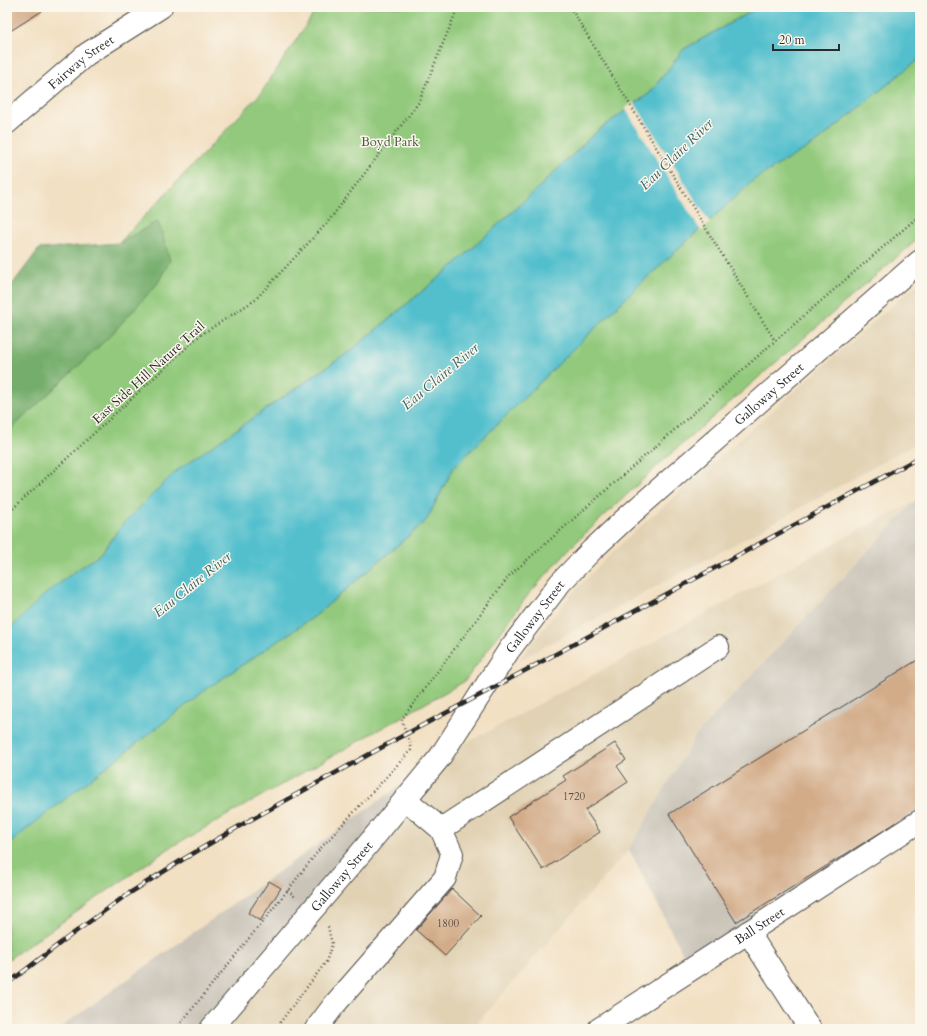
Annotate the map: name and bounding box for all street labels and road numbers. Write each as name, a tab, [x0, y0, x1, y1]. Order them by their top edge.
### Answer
street label: Fairway Street	[44, 31, 118, 94]
street label: East Side Hill Nature Trail	[89, 317, 209, 428]
street label: Galloway Street	[730, 359, 808, 430]
street label: Galloway Street	[502, 577, 569, 657]
street label: Galloway Street	[307, 838, 377, 916]
street label: Ball Street	[731, 903, 788, 949]

